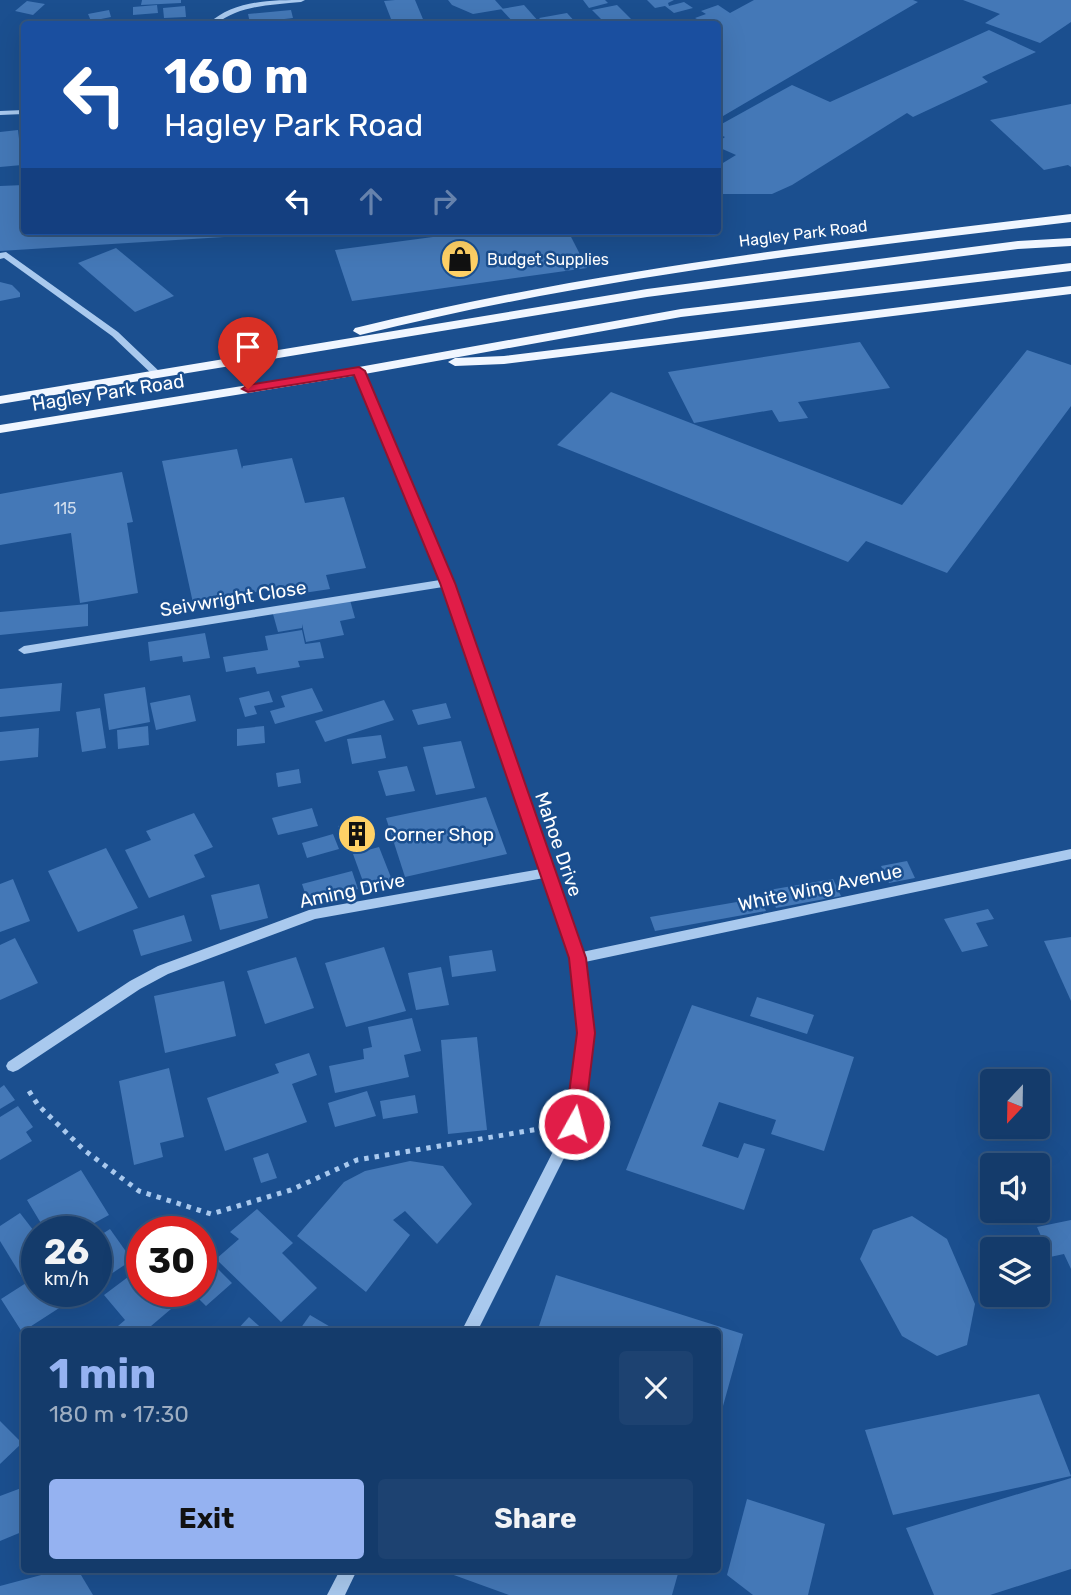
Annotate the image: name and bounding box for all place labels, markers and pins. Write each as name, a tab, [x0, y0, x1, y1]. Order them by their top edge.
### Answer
shop icon: Budget Supplies	[439, 238, 481, 280]
place label: Budget Supplies	[487, 250, 609, 269]
pin	[218, 317, 278, 389]
building icon: Corner Shop	[336, 813, 378, 855]
place label: Corner Shop	[384, 823, 494, 846]

